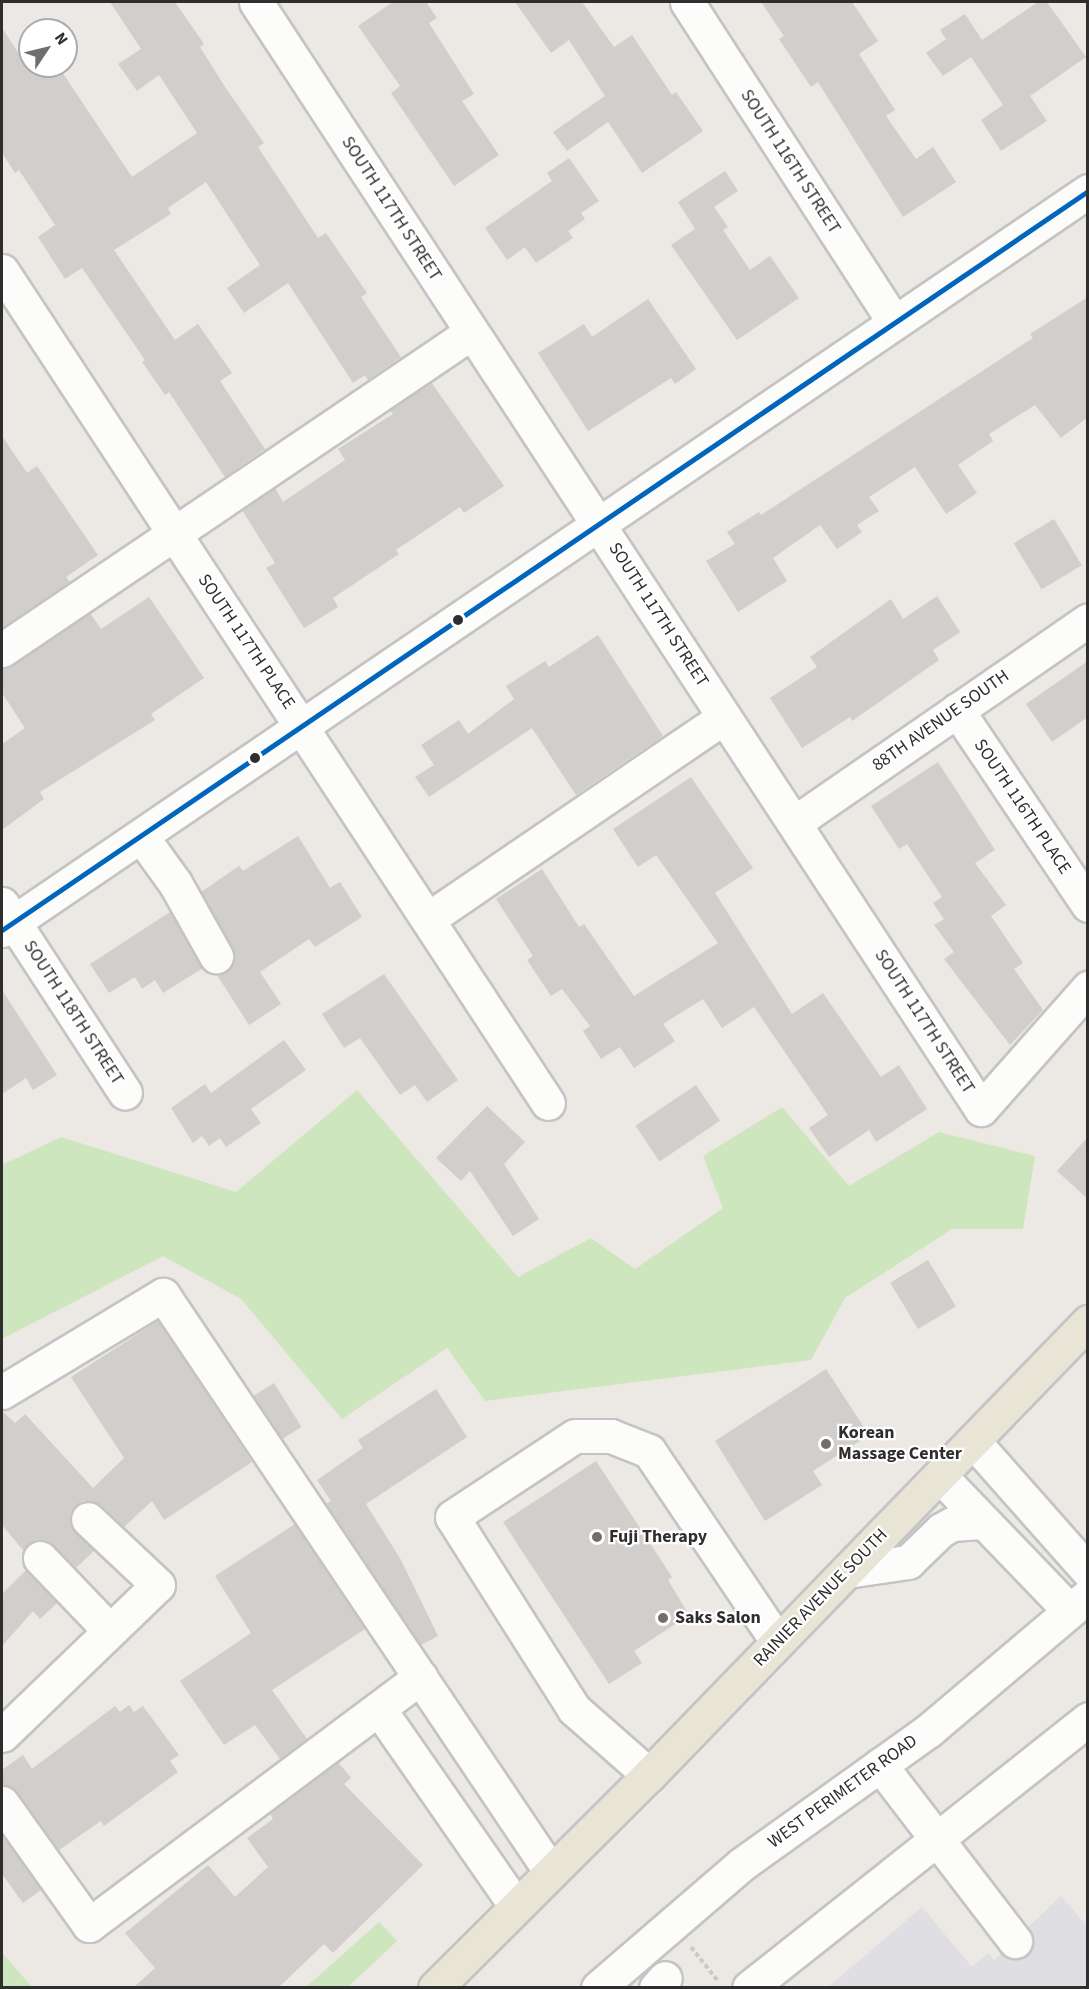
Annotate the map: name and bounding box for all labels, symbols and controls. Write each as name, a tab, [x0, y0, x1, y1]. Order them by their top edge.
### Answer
north arrow	[18, 18, 78, 78]
text: N	[49, 28, 73, 49]
street label: SOUTH 116TH STREET	[735, 86, 845, 238]
street label: SOUTH 117TH STREET	[336, 133, 446, 285]
street label: SOUTH 117TH STREET	[603, 539, 713, 691]
street label: SOUTH 117TH PLACE	[193, 570, 299, 714]
unlabelled marker	[452, 614, 464, 626]
street label: 88TH AVENUE SOUTH	[868, 666, 1014, 776]
street label: SOUTH 116TH PLACE	[969, 735, 1075, 879]
unlabelled marker	[249, 752, 261, 764]
street label: SOUTH 118TH STREET	[18, 937, 128, 1089]
street label: SOUTH 117TH STREET	[869, 946, 979, 1098]
place label: Korean Massage Center	[838, 1423, 962, 1466]
marker: Korean Massage Center	[819, 1437, 833, 1451]
street label: RAINIER AVENUE SOUTH	[749, 1524, 893, 1672]
place label: Fuji Therapy	[609, 1526, 707, 1548]
marker: Fuji Therapy	[590, 1530, 604, 1544]
place label: Saks Salon	[675, 1607, 761, 1629]
marker: Saks Salon	[656, 1611, 670, 1625]
street label: WEST PERIMETER ROAD	[764, 1731, 922, 1853]

